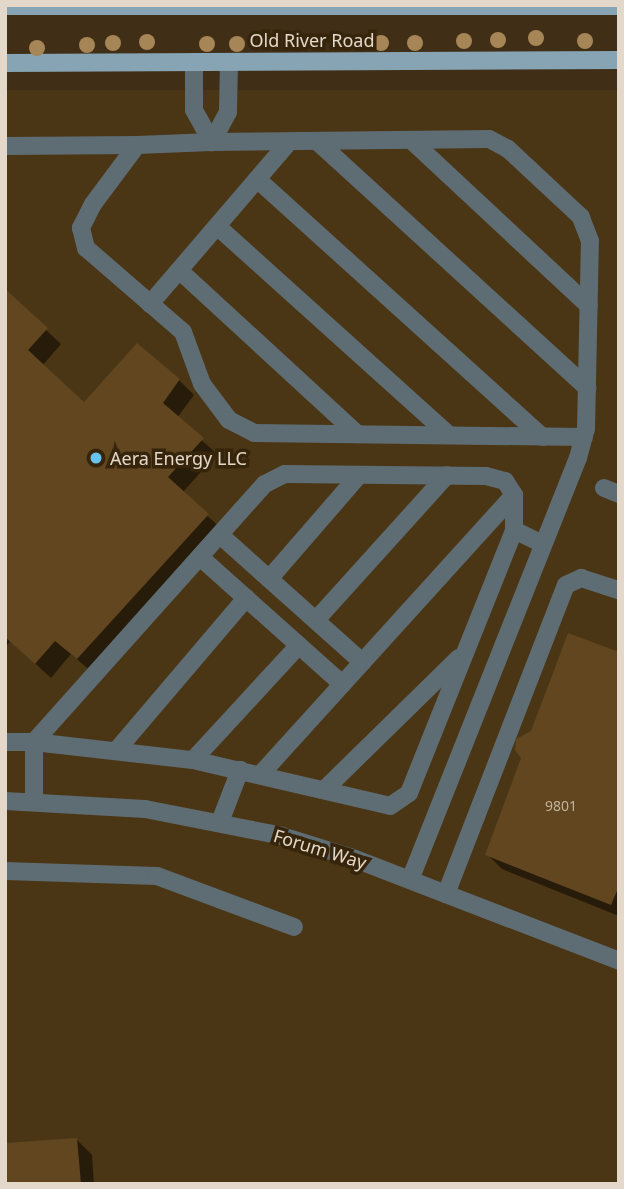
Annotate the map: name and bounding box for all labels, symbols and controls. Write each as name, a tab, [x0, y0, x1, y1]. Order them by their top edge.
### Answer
street label: Old River Road	[250, 29, 374, 51]
place label: Aera Energy LLC	[110, 447, 247, 469]
marker: Aera Energy LLC	[88, 450, 104, 466]
house number: 9801	[545, 798, 577, 814]
street label: Forum Way	[271, 825, 369, 873]

